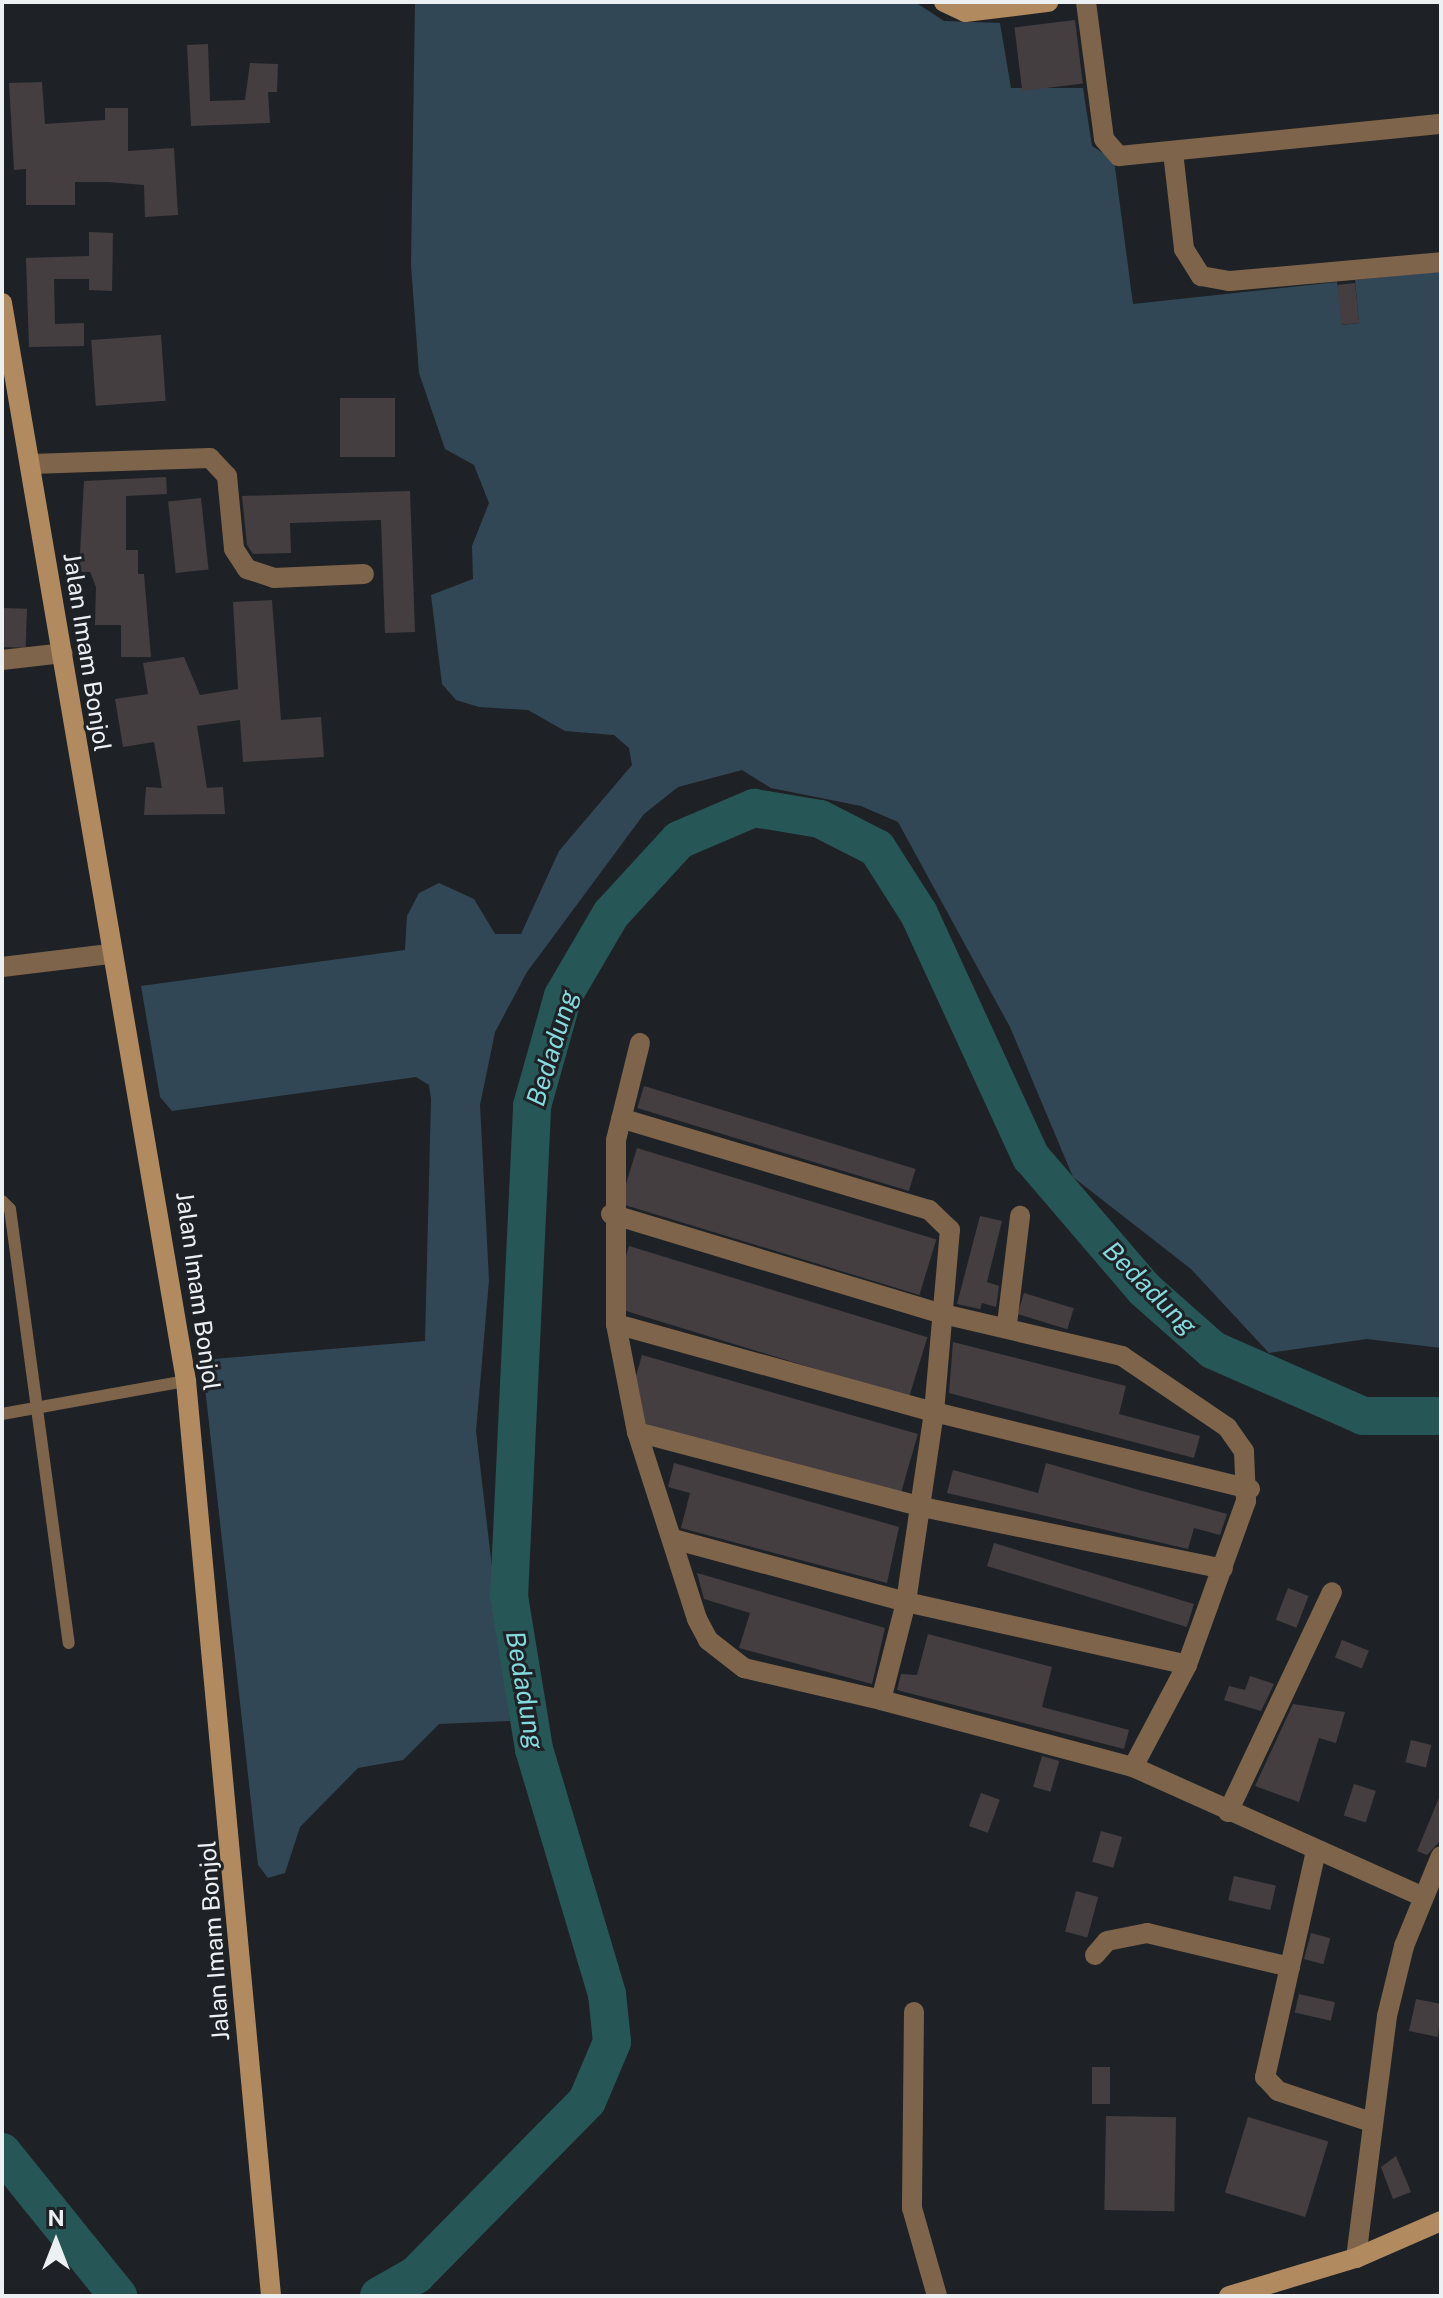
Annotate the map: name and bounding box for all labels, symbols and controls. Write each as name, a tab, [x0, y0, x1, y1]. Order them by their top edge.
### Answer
street label: Jalan Imam Bonjol	[57, 551, 117, 753]
water label: Bedadung	[520, 986, 584, 1110]
street label: Jalan Imam Bonjol	[170, 1190, 226, 1392]
water label: Bedadung	[1097, 1235, 1203, 1341]
water label: Bedadung	[499, 1628, 551, 1752]
street label: Jalan Imam Bonjol	[193, 1840, 235, 2042]
north arrow	[16, 2202, 96, 2282]
text: N	[47, 2205, 65, 2231]

